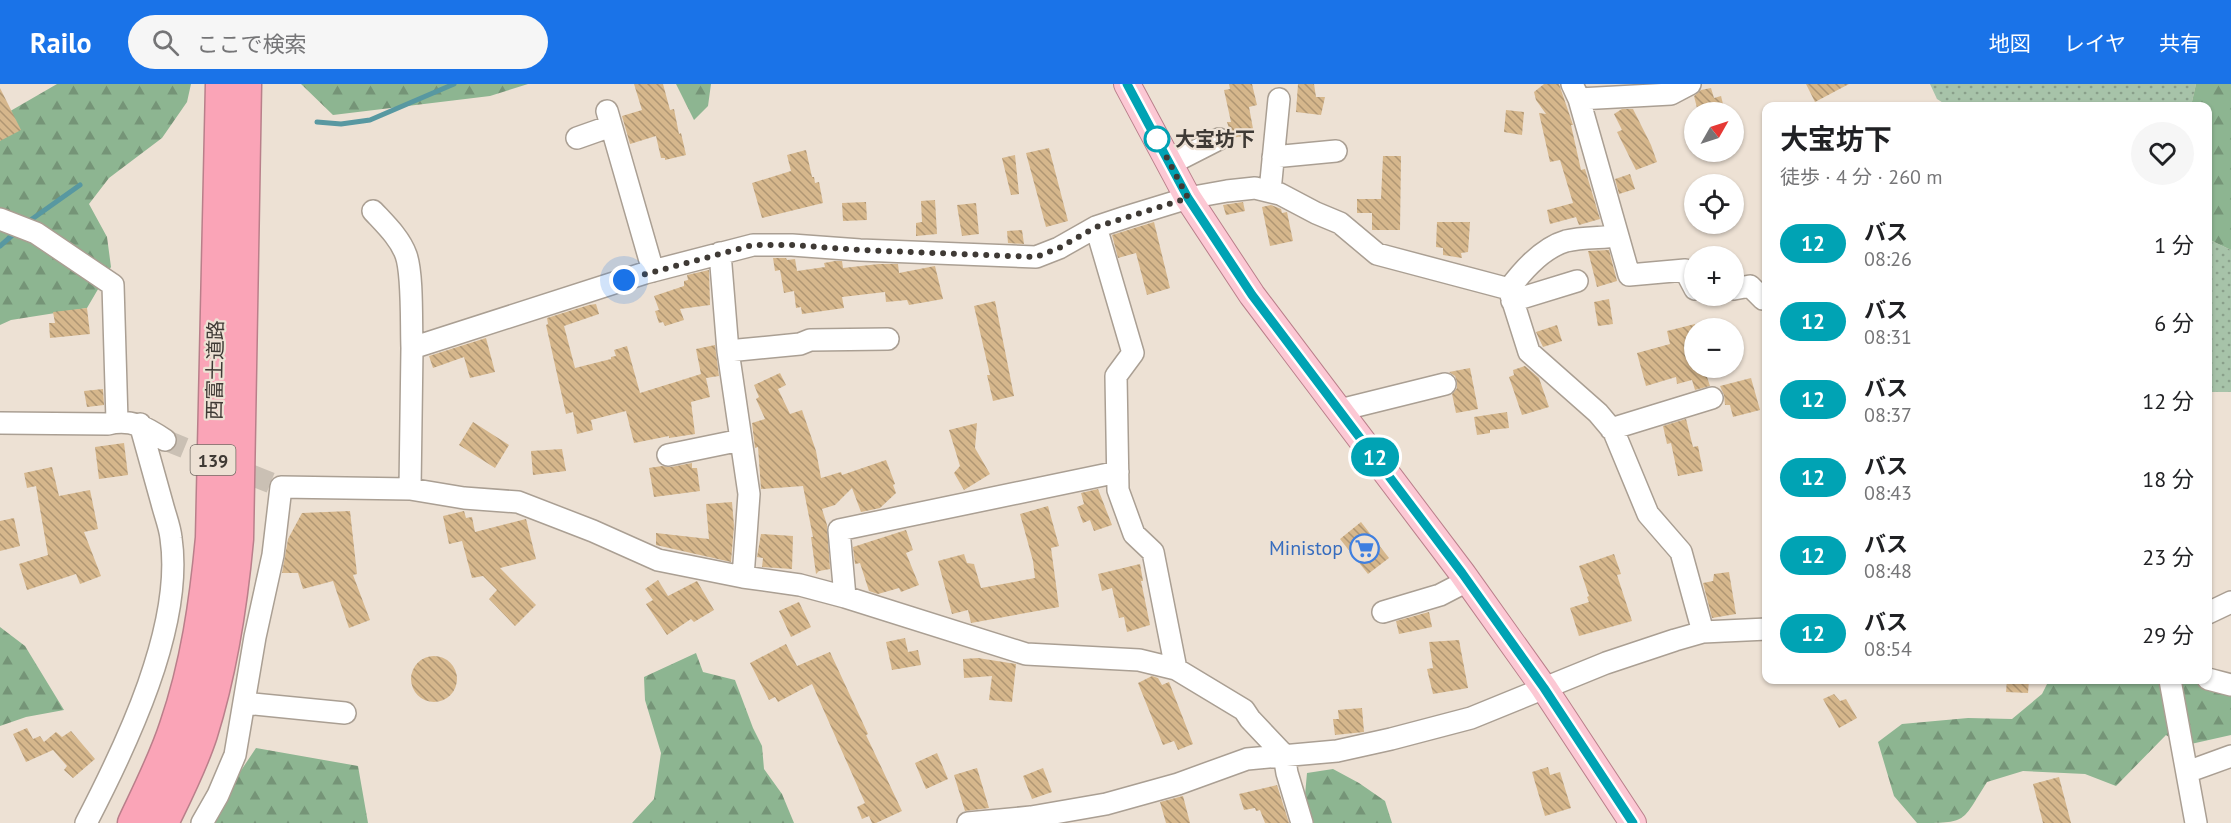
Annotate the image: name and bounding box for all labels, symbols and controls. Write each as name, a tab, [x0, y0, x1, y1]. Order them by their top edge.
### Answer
search box	[128, 15, 548, 69]
text: Railo	[30, 24, 92, 61]
icon: search	[149, 26, 182, 59]
text: ここで検索	[197, 30, 307, 58]
text: 地図	[1989, 30, 2031, 57]
text: レイヤ	[2064, 30, 2126, 57]
text: 共有	[2159, 30, 2201, 57]
north arrow	[1684, 102, 1744, 162]
map controls	[1684, 102, 1744, 378]
text: 大宝坊下	[1780, 120, 1892, 157]
button: heart	[2131, 122, 2194, 185]
marker: 大宝坊下	[1144, 126, 1170, 152]
place label: 大宝坊下	[1175, 126, 1255, 152]
text: 徒歩 · 4 分 · 260 m	[1780, 164, 1943, 190]
button: locate	[1684, 174, 1744, 234]
text: バス	[1864, 218, 1908, 246]
text: 12	[1801, 230, 1825, 257]
text: 1 分	[2154, 231, 2194, 259]
button: +	[1684, 246, 1744, 306]
text: 08:26	[1864, 246, 1912, 272]
your location	[609, 265, 639, 295]
text: バス	[1864, 296, 1908, 324]
text: 12	[1801, 308, 1825, 335]
text: 6 分	[2154, 309, 2194, 337]
button: −	[1684, 318, 1744, 378]
street label: 西富士道路	[201, 320, 229, 420]
text: 08:31	[1864, 324, 1912, 350]
text: バス	[1864, 374, 1908, 402]
text: 12	[1801, 386, 1825, 413]
text: 12 分	[2142, 387, 2194, 415]
text: 08:37	[1864, 402, 1912, 428]
line badge: 12	[1348, 438, 1402, 476]
text: 12	[1363, 444, 1387, 471]
road number: 139	[190, 445, 236, 475]
text: バス	[1864, 452, 1908, 480]
text: 12	[1801, 464, 1825, 491]
text: 18 分	[2142, 465, 2194, 493]
text: 08:43	[1864, 480, 1912, 506]
text: バス	[1864, 530, 1908, 558]
supermarket icon: Ministop	[1348, 532, 1380, 564]
place label: Ministop	[1269, 535, 1343, 561]
text: 12	[1801, 542, 1825, 569]
text: 23 分	[2142, 543, 2194, 571]
text: 08:48	[1864, 558, 1912, 584]
text: バス	[1864, 608, 1908, 636]
text: 12	[1801, 620, 1825, 647]
text: 29 分	[2142, 621, 2194, 649]
text: 08:54	[1864, 636, 1912, 662]

